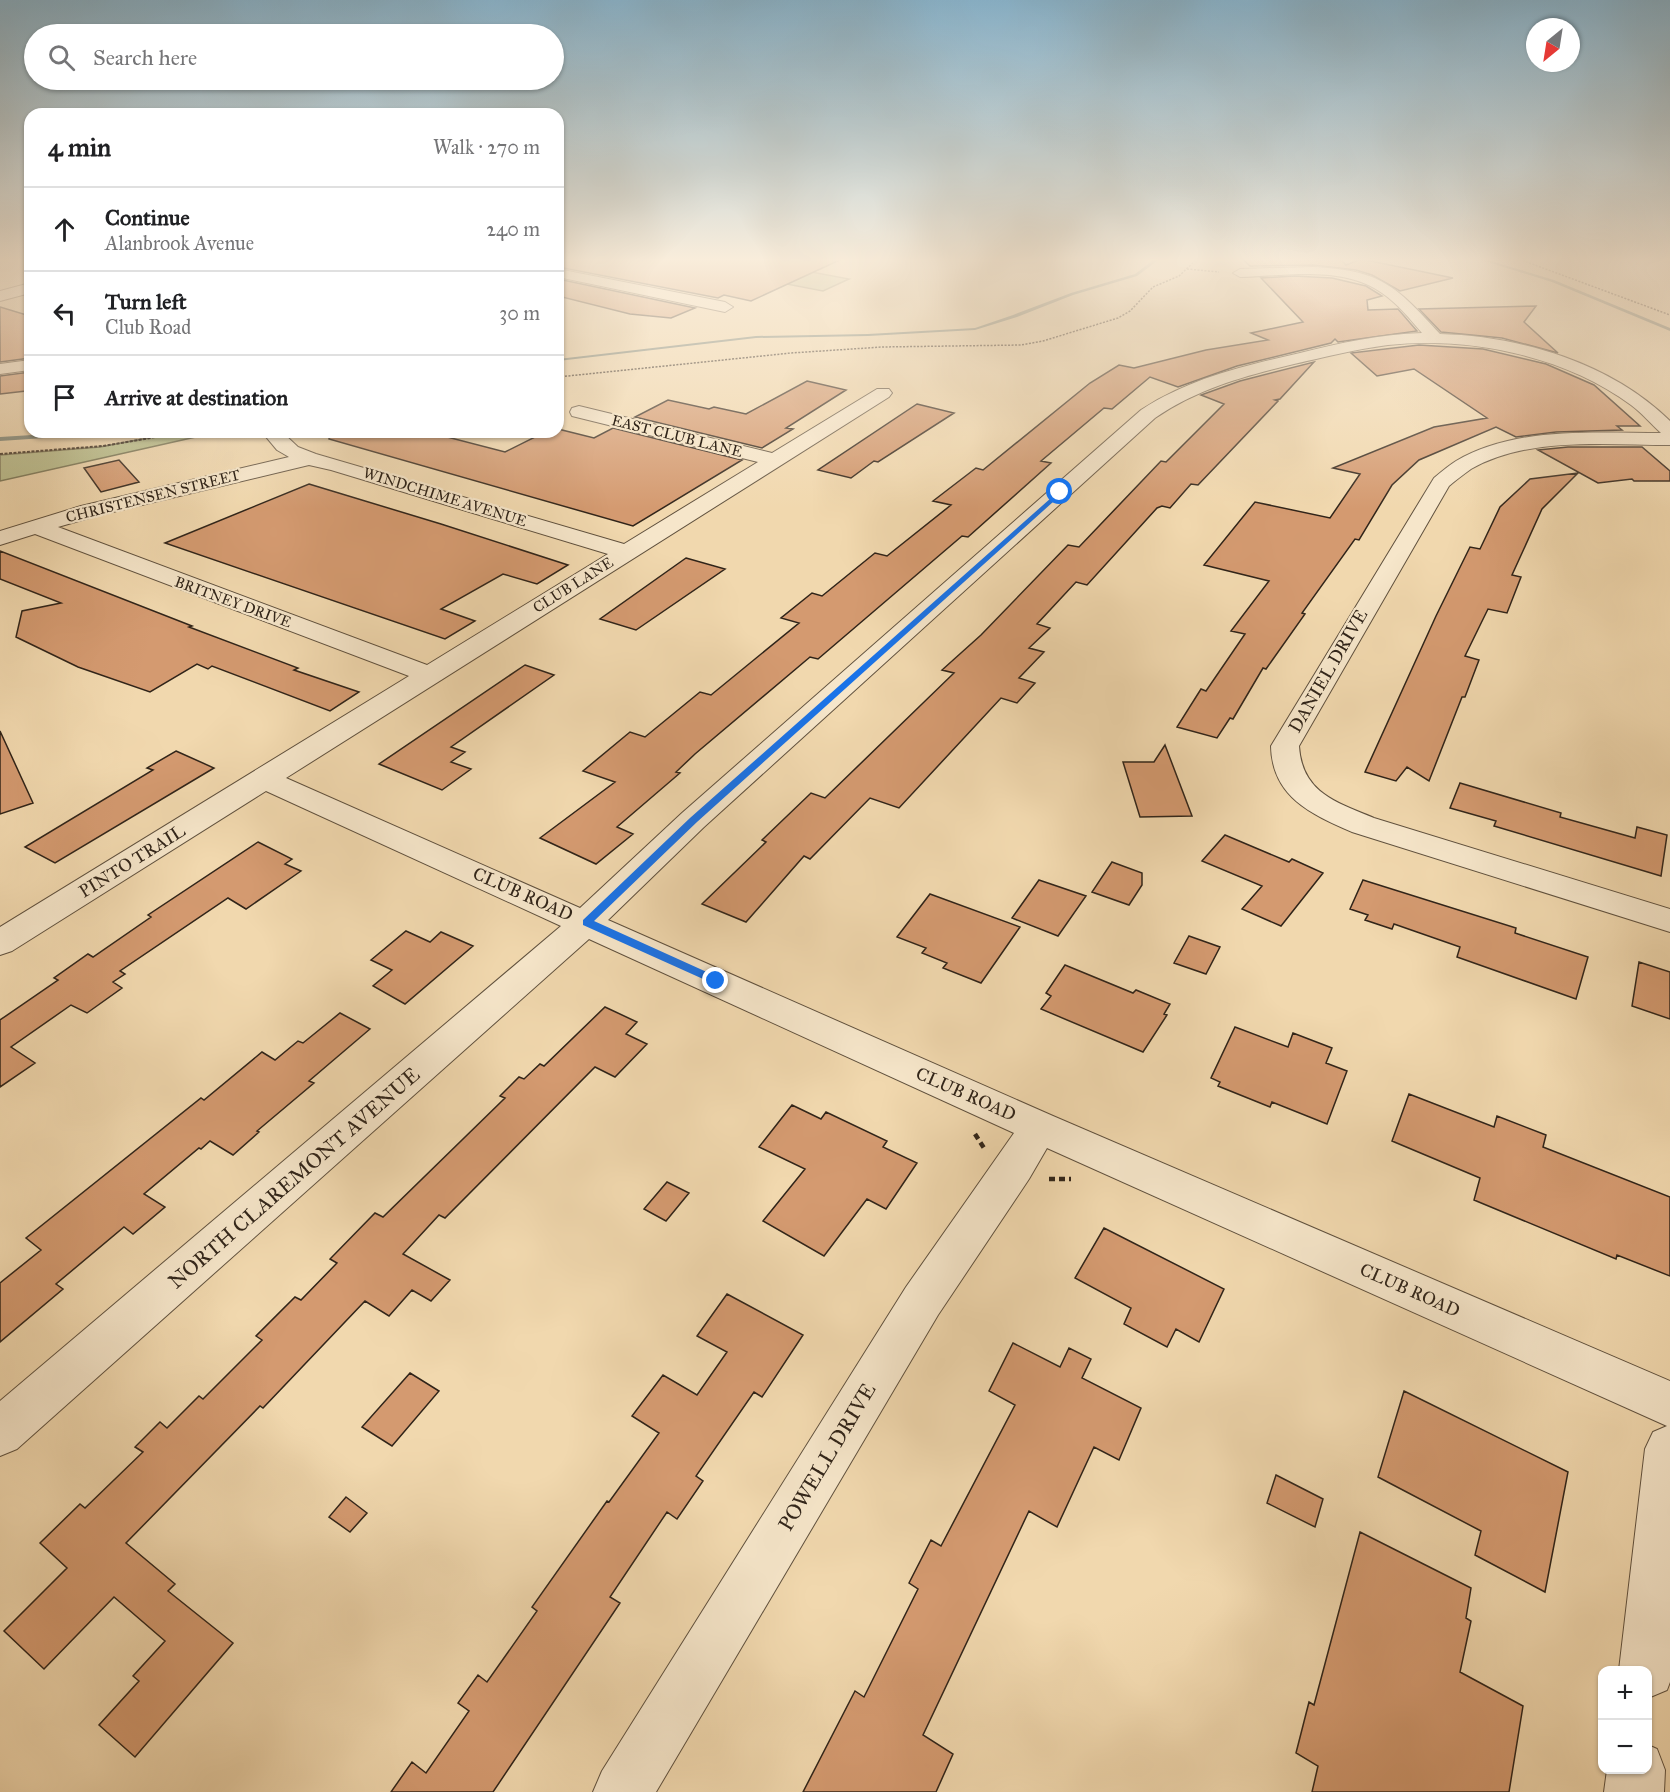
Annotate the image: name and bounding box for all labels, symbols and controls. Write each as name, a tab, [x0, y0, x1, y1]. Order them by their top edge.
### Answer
north arrow	[1526, 18, 1580, 72]
search box	[24, 24, 564, 90]
icon: search	[45, 41, 78, 74]
text: Search here	[93, 44, 197, 71]
text: 4 min	[48, 131, 111, 163]
text: Walk · 270 m	[433, 135, 540, 159]
text: Continue	[105, 204, 190, 231]
icon: ahead	[48, 213, 81, 246]
text: 240 m	[486, 217, 540, 241]
text: Alanbrook Avenue	[105, 231, 254, 255]
text: Turn left	[105, 288, 187, 315]
icon: left	[48, 297, 81, 330]
text: 30 m	[499, 301, 540, 325]
text: Club Road	[105, 315, 191, 339]
icon: arrive	[48, 381, 81, 414]
text: Arrive at destination	[105, 384, 288, 411]
street label: EAST CLUB LANE	[610, 411, 744, 461]
street label: WINDCHIME AVENUE	[361, 464, 529, 530]
street label: CHRISTENSEN STREET	[64, 466, 242, 526]
route start	[1046, 478, 1072, 504]
street label: CLUB LANE	[530, 553, 617, 617]
street label: BRITNEY DRIVE	[172, 572, 294, 632]
street label: DANIEL DRIVE	[1284, 605, 1372, 737]
street label: PINTO TRAIL	[75, 819, 190, 902]
street label: CLUB ROAD	[470, 862, 576, 926]
route end	[702, 967, 728, 993]
street label: NORTH CLAREMONT AVENUE	[163, 1062, 425, 1294]
street label: CLUB ROAD	[913, 1062, 1019, 1126]
street label: CLUB ROAD	[1357, 1258, 1463, 1322]
street label: POWELL DRIVE	[773, 1378, 881, 1536]
map controls	[1598, 1666, 1652, 1774]
button: +	[1598, 1666, 1652, 1720]
button: −	[1598, 1720, 1652, 1774]

